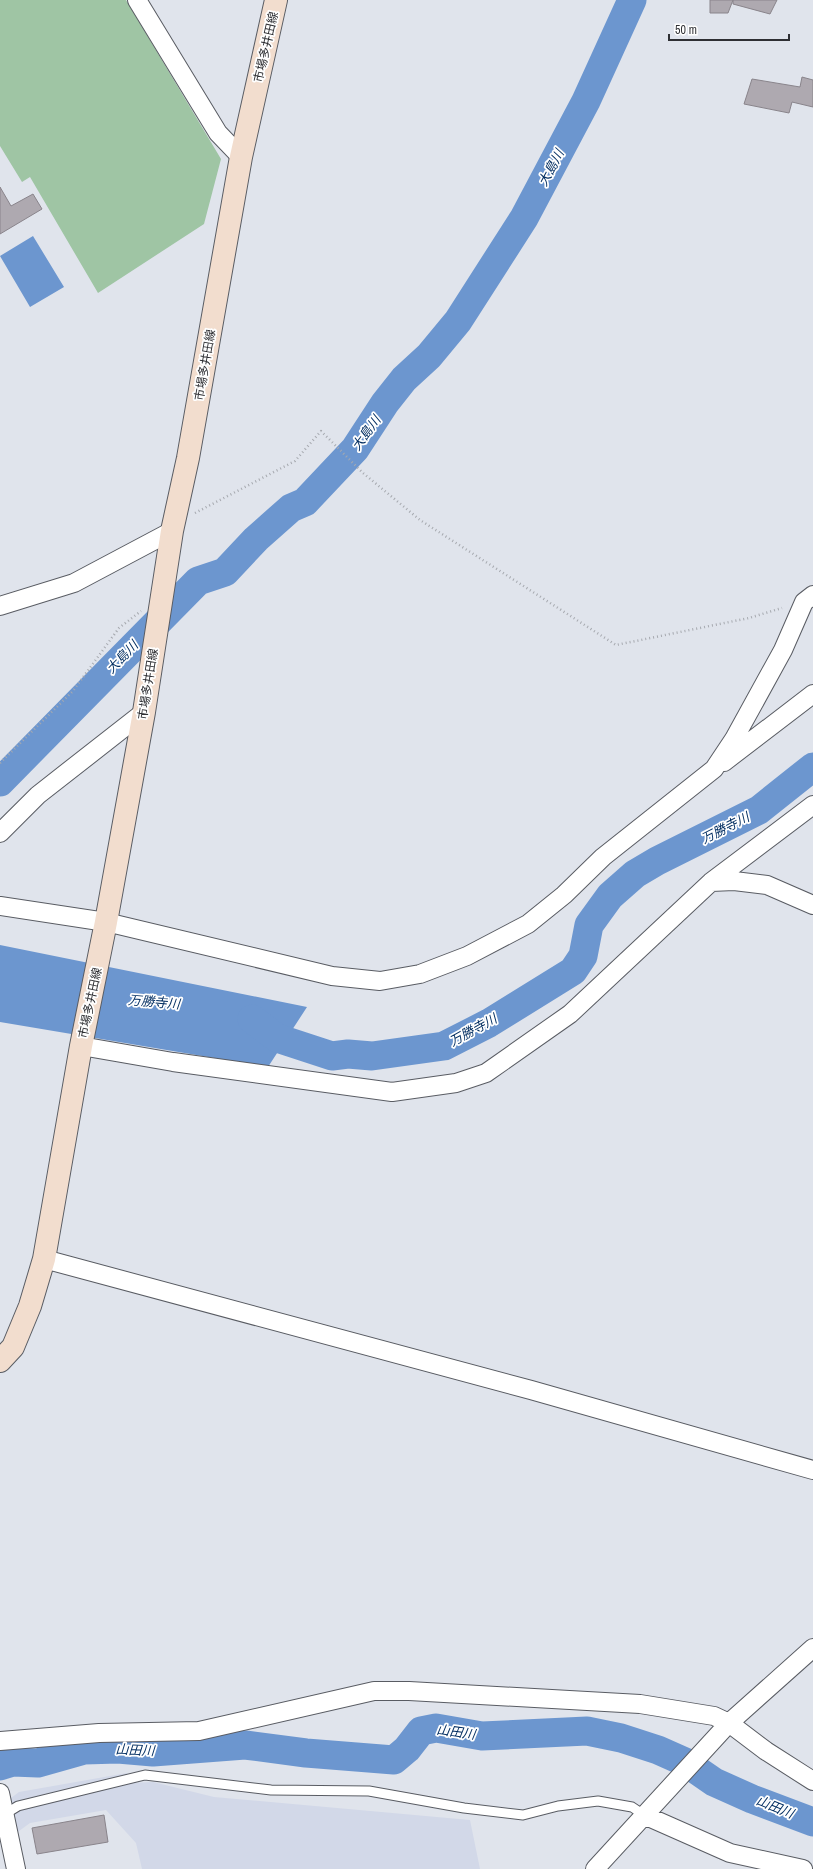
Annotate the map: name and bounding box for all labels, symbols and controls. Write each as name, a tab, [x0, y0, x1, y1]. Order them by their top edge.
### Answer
street label: 市場多井田線	[250, 10, 282, 84]
scale bar	[669, 16, 789, 42]
text: 50 m	[675, 22, 697, 38]
water label: 大島川	[534, 145, 569, 189]
street label: 市場多井田線	[191, 328, 219, 402]
water label: 大島川	[348, 411, 386, 454]
water label: 大島川	[102, 636, 143, 677]
street label: 市場多井田線	[134, 647, 162, 721]
water label: 万勝寺川	[698, 808, 754, 847]
street label: 市場多井田線	[75, 966, 105, 1040]
water label: 万勝寺川	[127, 991, 183, 1013]
water label: 万勝寺川	[446, 1009, 502, 1050]
water label: 山田川	[435, 1721, 478, 1743]
water label: 山田川	[115, 1740, 157, 1760]
water label: 山田川	[754, 1792, 798, 1823]

